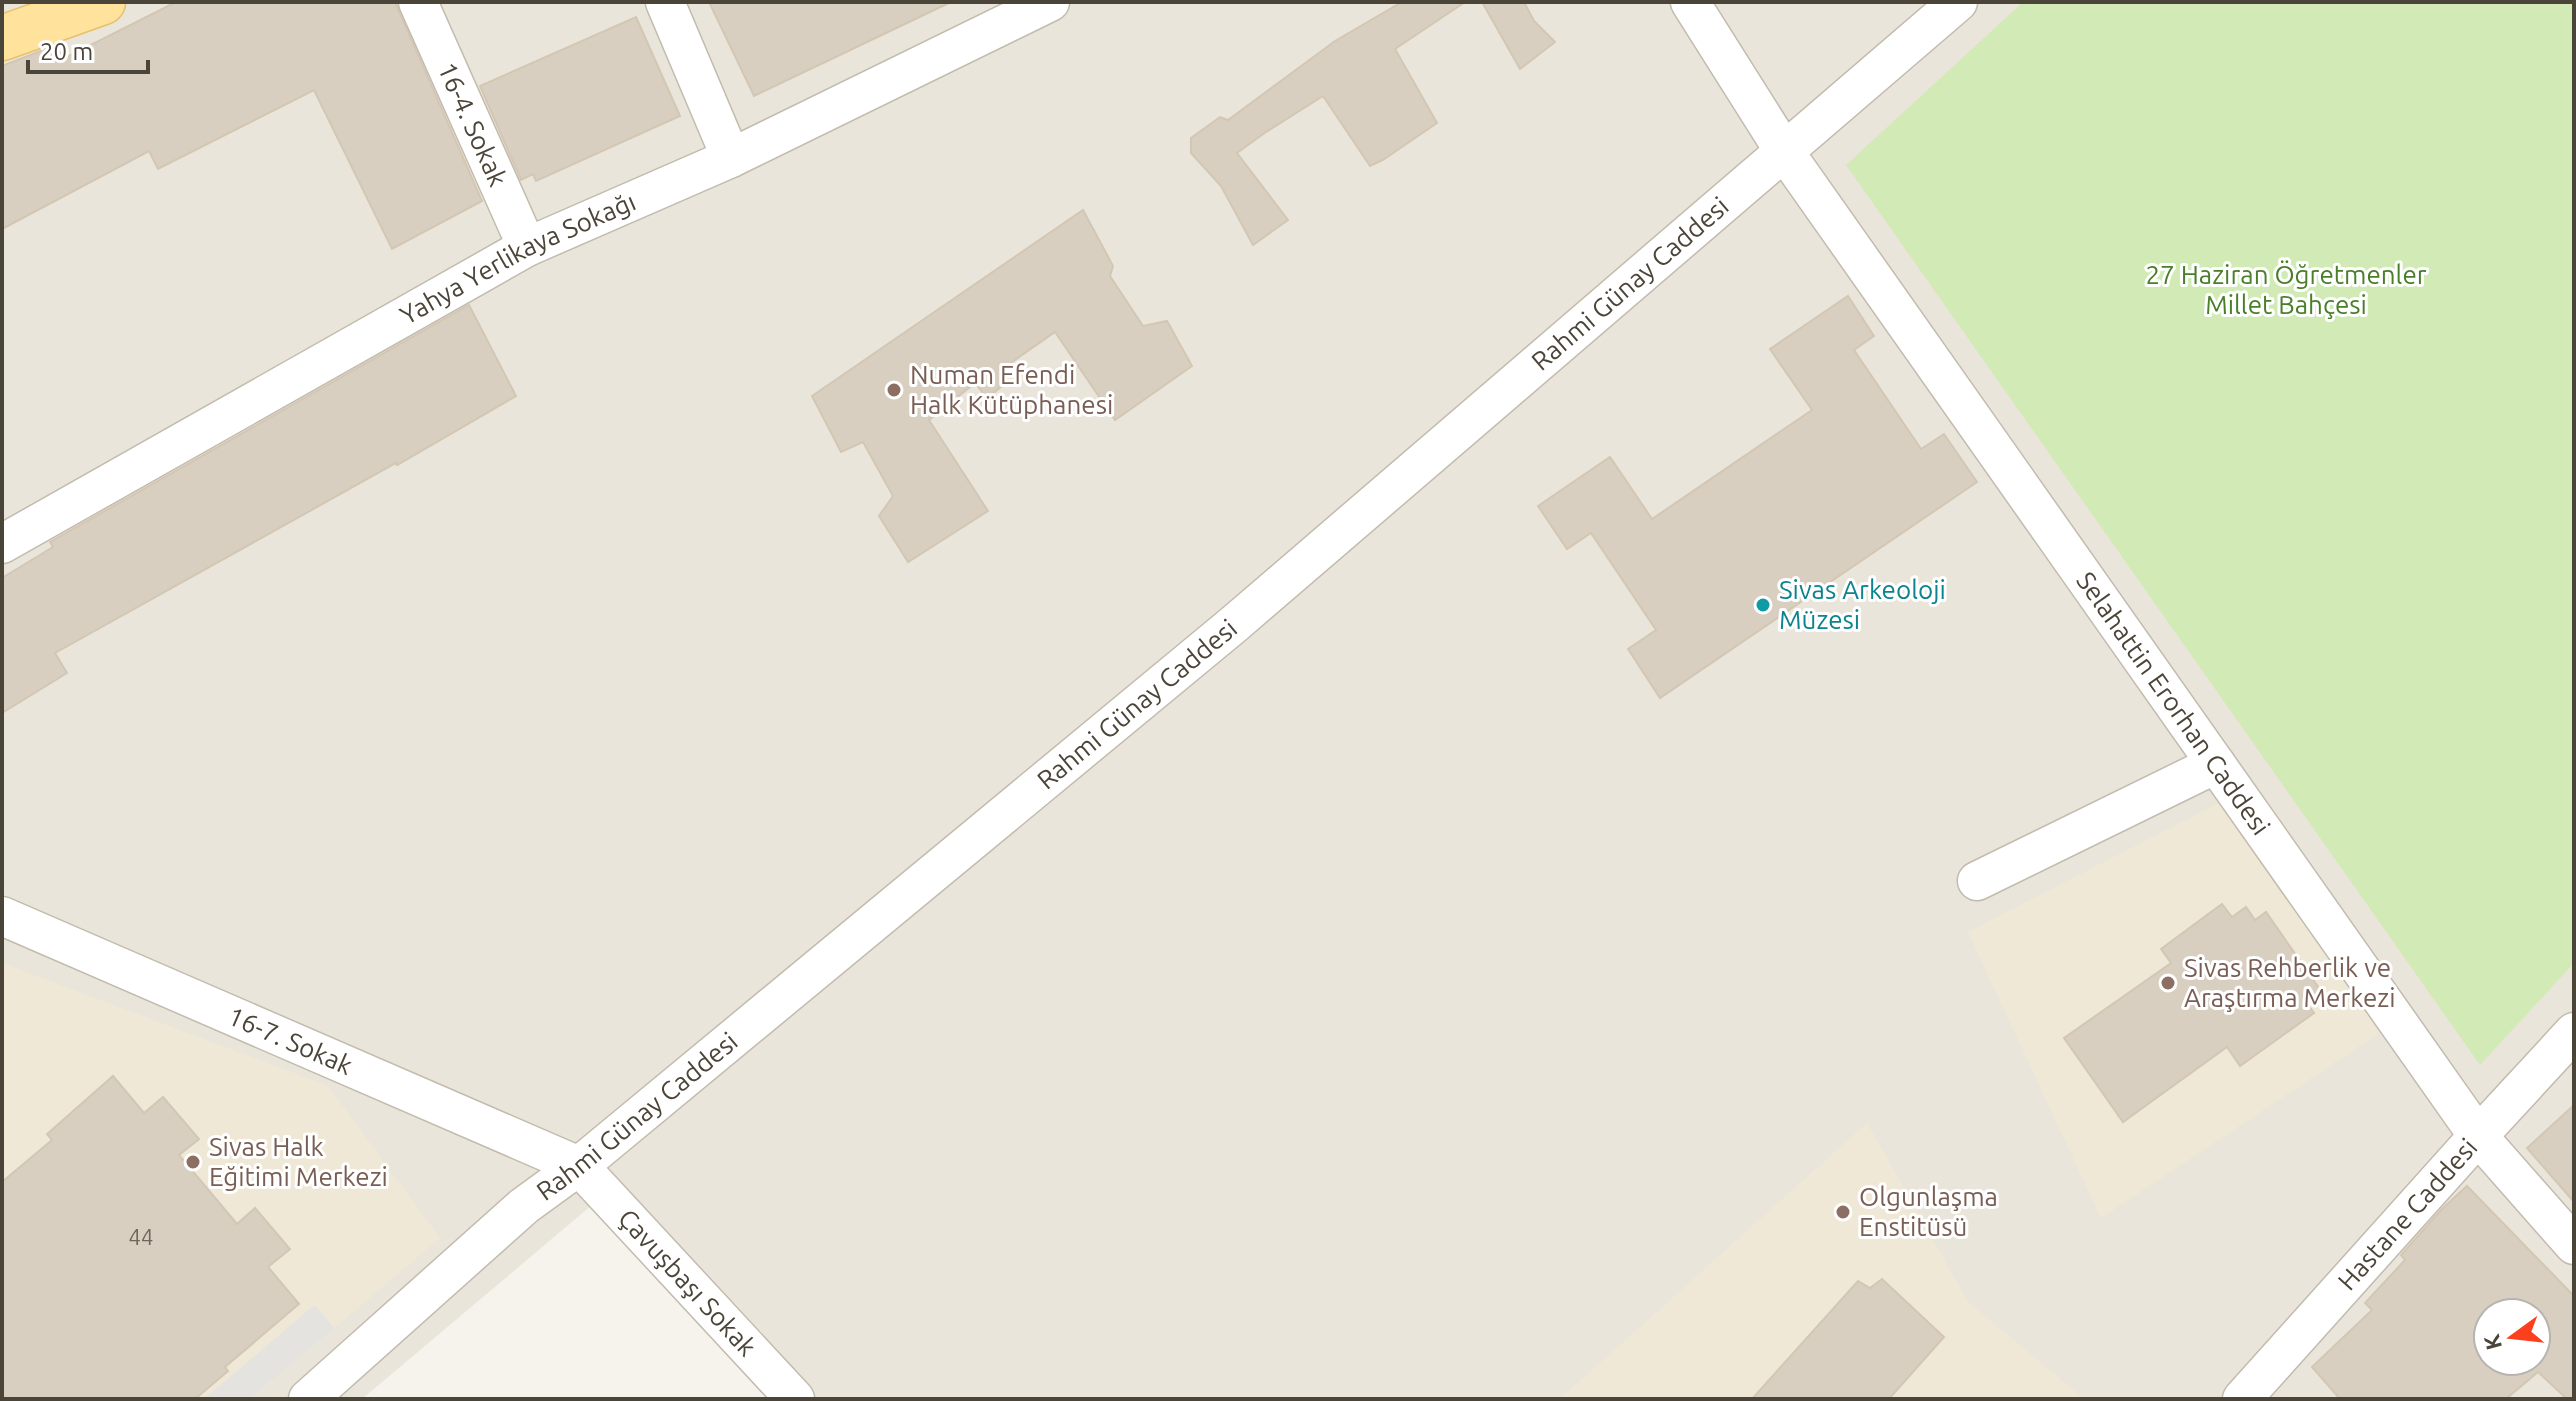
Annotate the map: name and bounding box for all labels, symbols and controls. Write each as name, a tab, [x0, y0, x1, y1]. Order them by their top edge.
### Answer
scale bar	[28, 24, 148, 74]
text: 20 m	[40, 38, 93, 65]
street label: 16-4. Sokak	[433, 58, 513, 191]
street label: Yahya Yerlikaya Sokağı	[395, 187, 640, 330]
street label: Rahmi Günay Caddesi	[1526, 191, 1734, 376]
park label: 27 Haziran Öğretmenler Millet Bahçesi	[2145, 260, 2427, 319]
place label: Numan Efendi Halk Kütüphanesi	[910, 360, 1113, 419]
marker: Numan Efendi Halk Kütüphanesi	[885, 381, 903, 399]
street label: Selahattin Erorhan Caddesi	[2071, 566, 2276, 840]
place label: Sivas Arkeoloji Müzesi	[1779, 575, 1946, 634]
marker: Sivas Arkeoloji Müzesi	[1754, 596, 1772, 614]
street label: Rahmi Günay Caddesi	[1031, 613, 1242, 795]
place label: Sivas Rehberlik ve Araştırma Merkezi	[2184, 953, 2396, 1012]
marker: Sivas Rehberlik ve Araştırma Merkezi	[2159, 974, 2177, 992]
street label: 16-7. Sokak	[224, 1001, 357, 1080]
street label: Rahmi Günay Caddesi	[531, 1026, 743, 1206]
place label: Sivas Halk Eğitimi Merkezi	[209, 1132, 388, 1191]
street label: Hastane Caddesi	[2332, 1132, 2483, 1296]
marker: Sivas Halk Eğitimi Merkezi	[184, 1153, 202, 1171]
place label: Olgunlaşma Enstitüsü	[1859, 1182, 1998, 1241]
street label: Çavuşbaşı Sokak	[613, 1203, 762, 1361]
marker: Olgunlaşma Enstitüsü	[1834, 1203, 1852, 1221]
house number: 44	[129, 1224, 153, 1249]
north arrow	[2472, 1297, 2552, 1377]
text: K	[2478, 1332, 2506, 1353]

